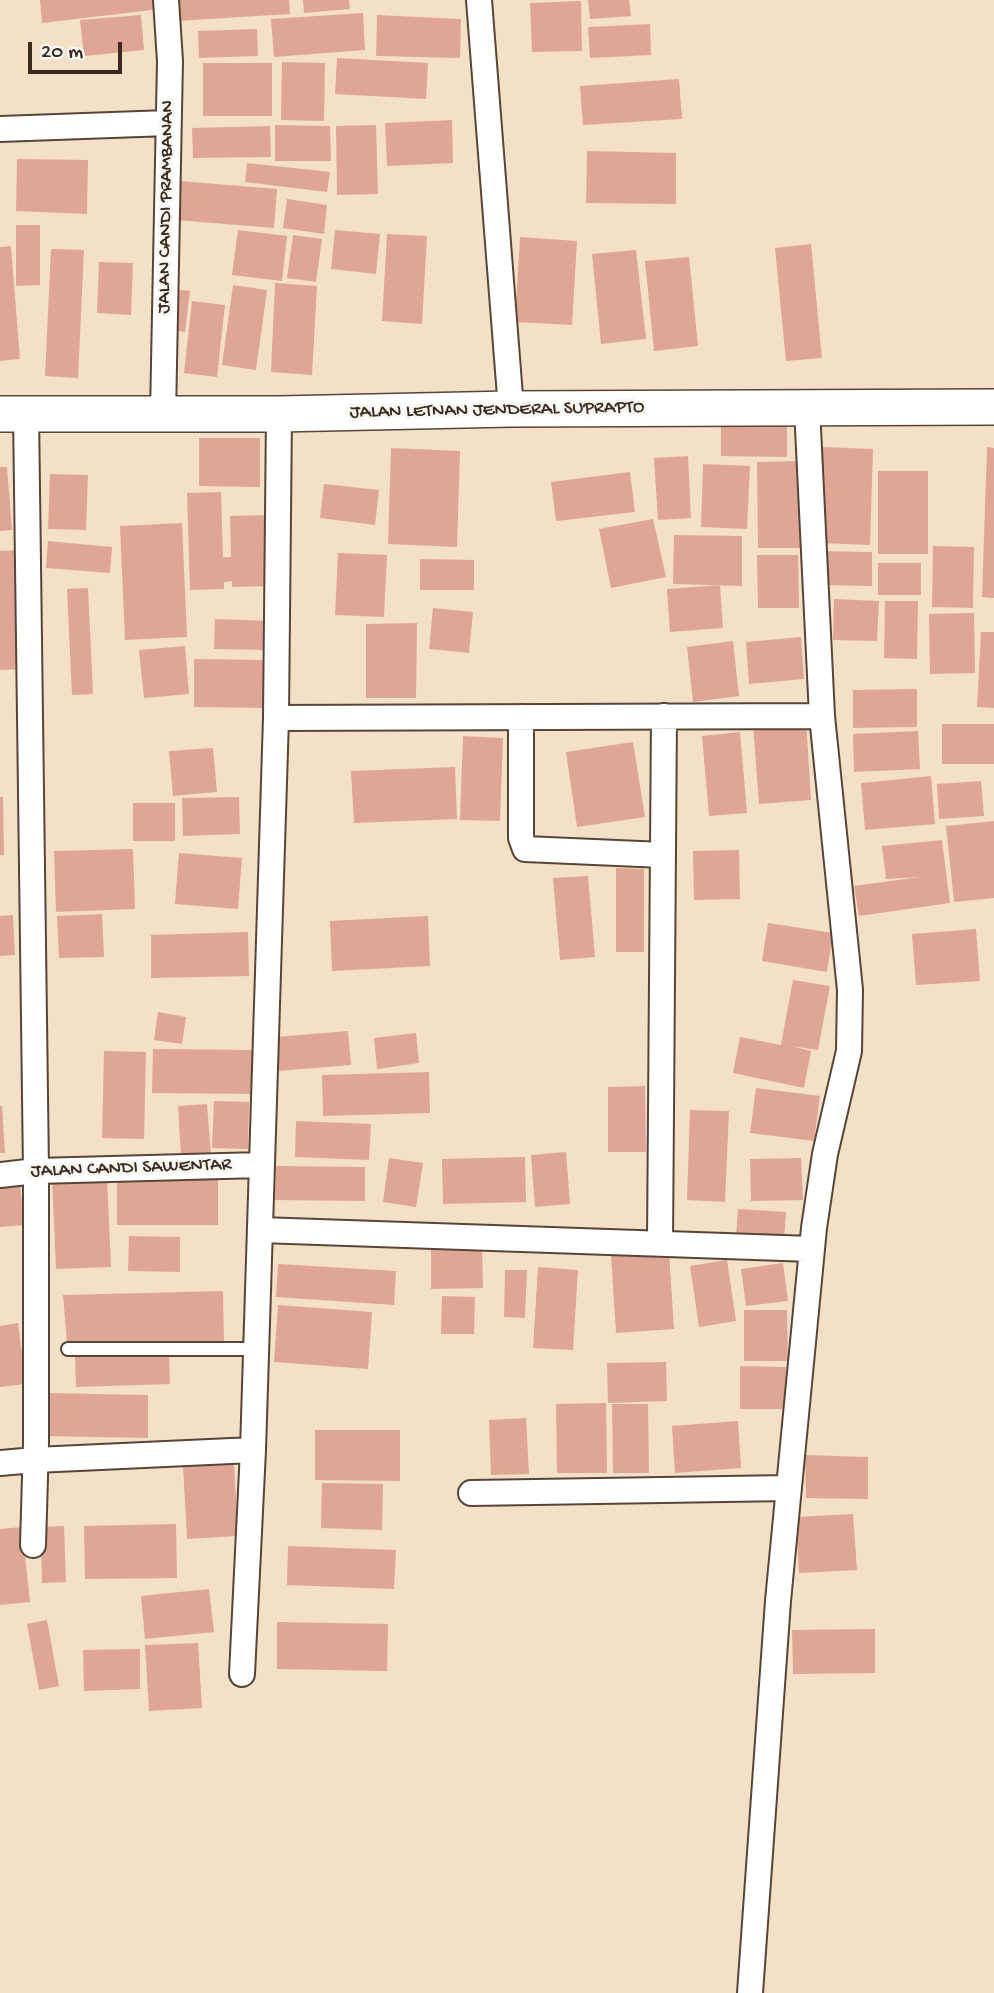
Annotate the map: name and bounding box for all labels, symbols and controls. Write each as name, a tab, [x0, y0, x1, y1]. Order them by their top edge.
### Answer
scale bar	[32, 28, 126, 72]
text: 20 m	[41, 41, 83, 66]
street label: JALAN CANDI PRAMBANAN	[154, 100, 180, 314]
street label: JALAN LETNAN JENDERAL SUPRAPTO	[349, 397, 645, 425]
street label: JALAN CANDI SAWENTAR	[30, 1154, 232, 1184]

